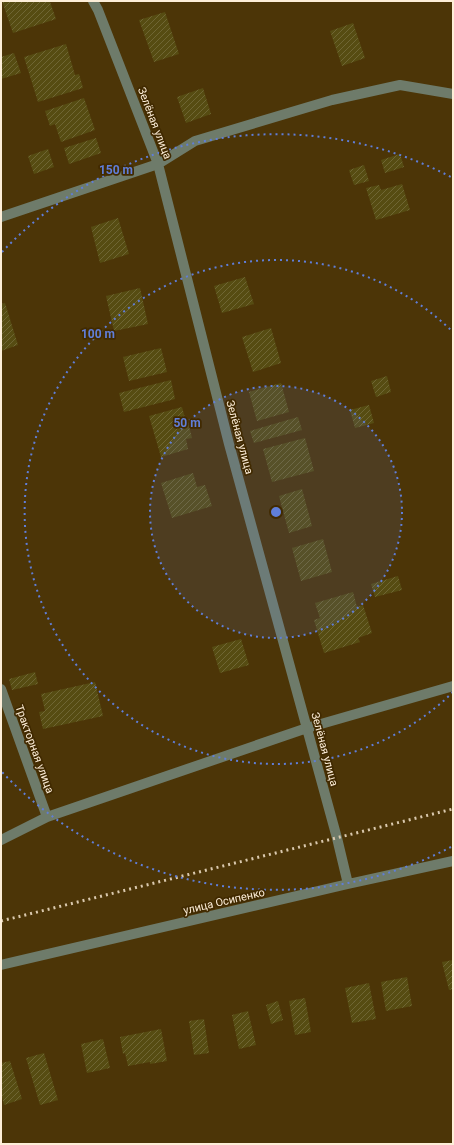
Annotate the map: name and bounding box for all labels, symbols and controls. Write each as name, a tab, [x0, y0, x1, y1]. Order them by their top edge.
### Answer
street label: Зелёная улица	[135, 85, 174, 161]
text: 150 m	[99, 163, 133, 177]
text: 100 m	[81, 327, 115, 341]
street label: Зелёная улица	[223, 399, 256, 475]
text: 50 m	[173, 416, 201, 430]
centre of rings	[269, 505, 283, 519]
street label: Тракторная улица	[13, 703, 57, 795]
street label: Зелёная улица	[308, 711, 341, 787]
street label: улица Осипенко	[182, 886, 266, 917]

